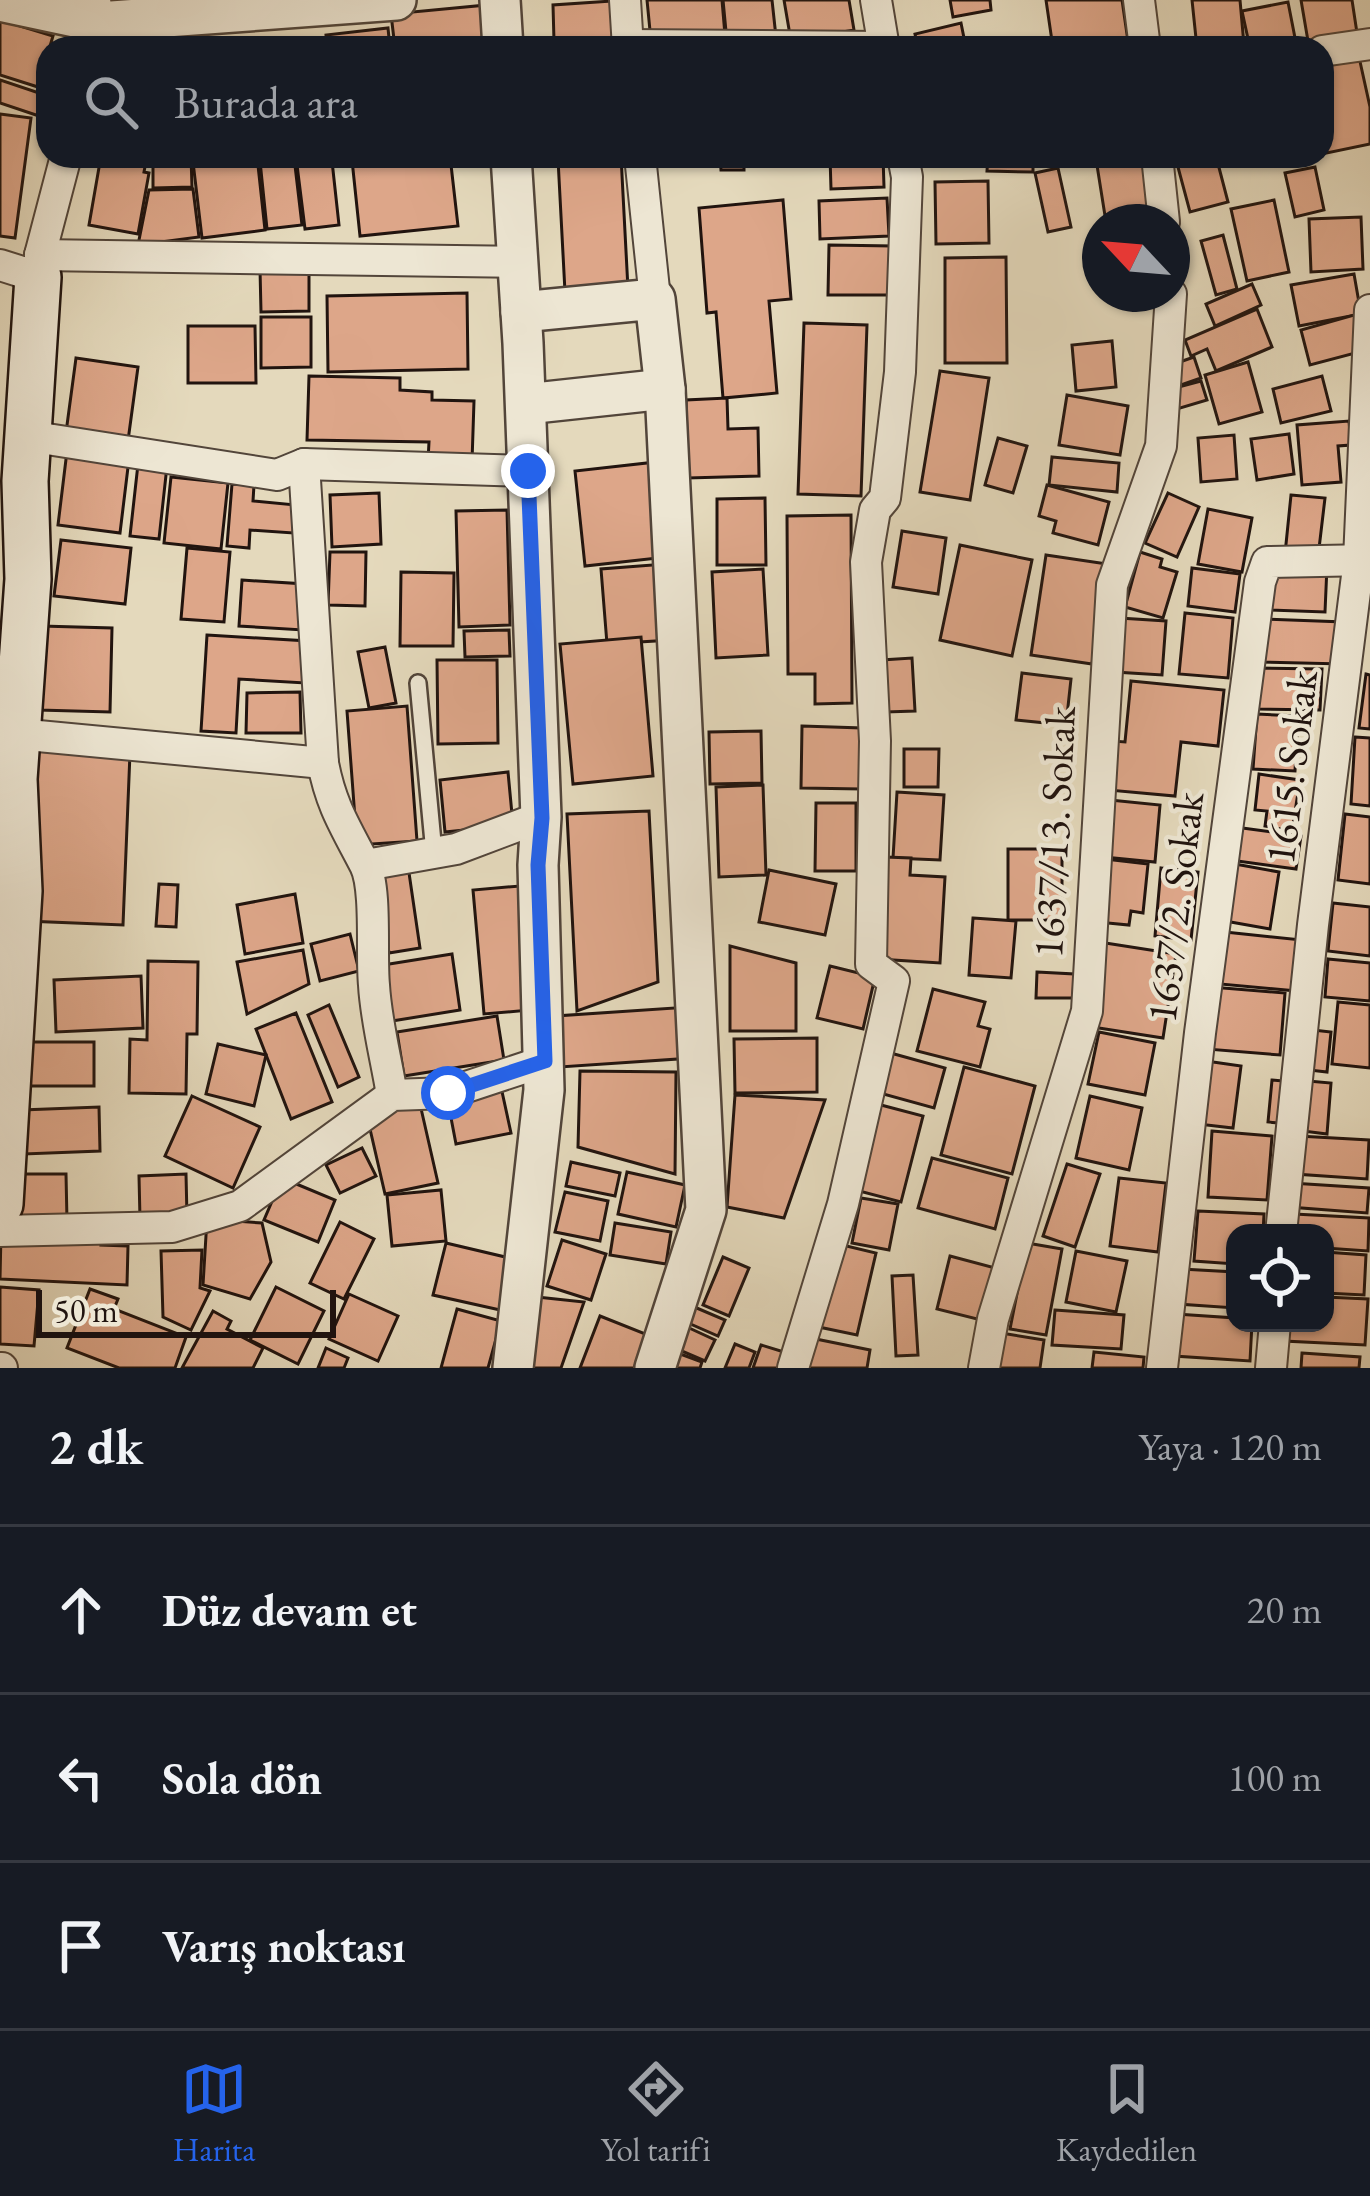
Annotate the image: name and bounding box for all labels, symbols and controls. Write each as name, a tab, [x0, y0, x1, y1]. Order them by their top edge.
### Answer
search box	[36, 36, 1334, 168]
icon: search	[78, 69, 144, 135]
text: Burada ara	[174, 73, 358, 131]
north arrow	[1082, 204, 1190, 312]
route end	[501, 444, 555, 498]
street label: 1615. Sokak	[1252, 666, 1330, 867]
street label: 1637/13. Sokak	[1020, 704, 1088, 959]
street label: 1637/2. Sokak	[1134, 787, 1217, 1025]
route start	[421, 1066, 475, 1120]
map controls	[1226, 1224, 1334, 1332]
button: locate	[1226, 1224, 1334, 1332]
scale bar	[36, 1284, 336, 1337]
text: 50 m	[54, 1289, 118, 1332]
text: 2 dk	[48, 1413, 143, 1479]
text: Yaya · 120 m	[1138, 1421, 1322, 1472]
icon: ahead	[48, 1577, 114, 1643]
text: Düz devam et	[162, 1581, 417, 1639]
text: 20 m	[1246, 1584, 1322, 1635]
icon: left	[48, 1745, 114, 1811]
text: Sola dön	[162, 1749, 322, 1807]
text: 100 m	[1228, 1752, 1322, 1803]
icon: arrive	[48, 1913, 114, 1979]
text: Varış noktası	[162, 1917, 405, 1975]
tab: Harita	[173, 2056, 255, 2171]
tab: Yol tarifi	[601, 2056, 711, 2171]
tab: Kaydedilen	[1056, 2056, 1197, 2171]

